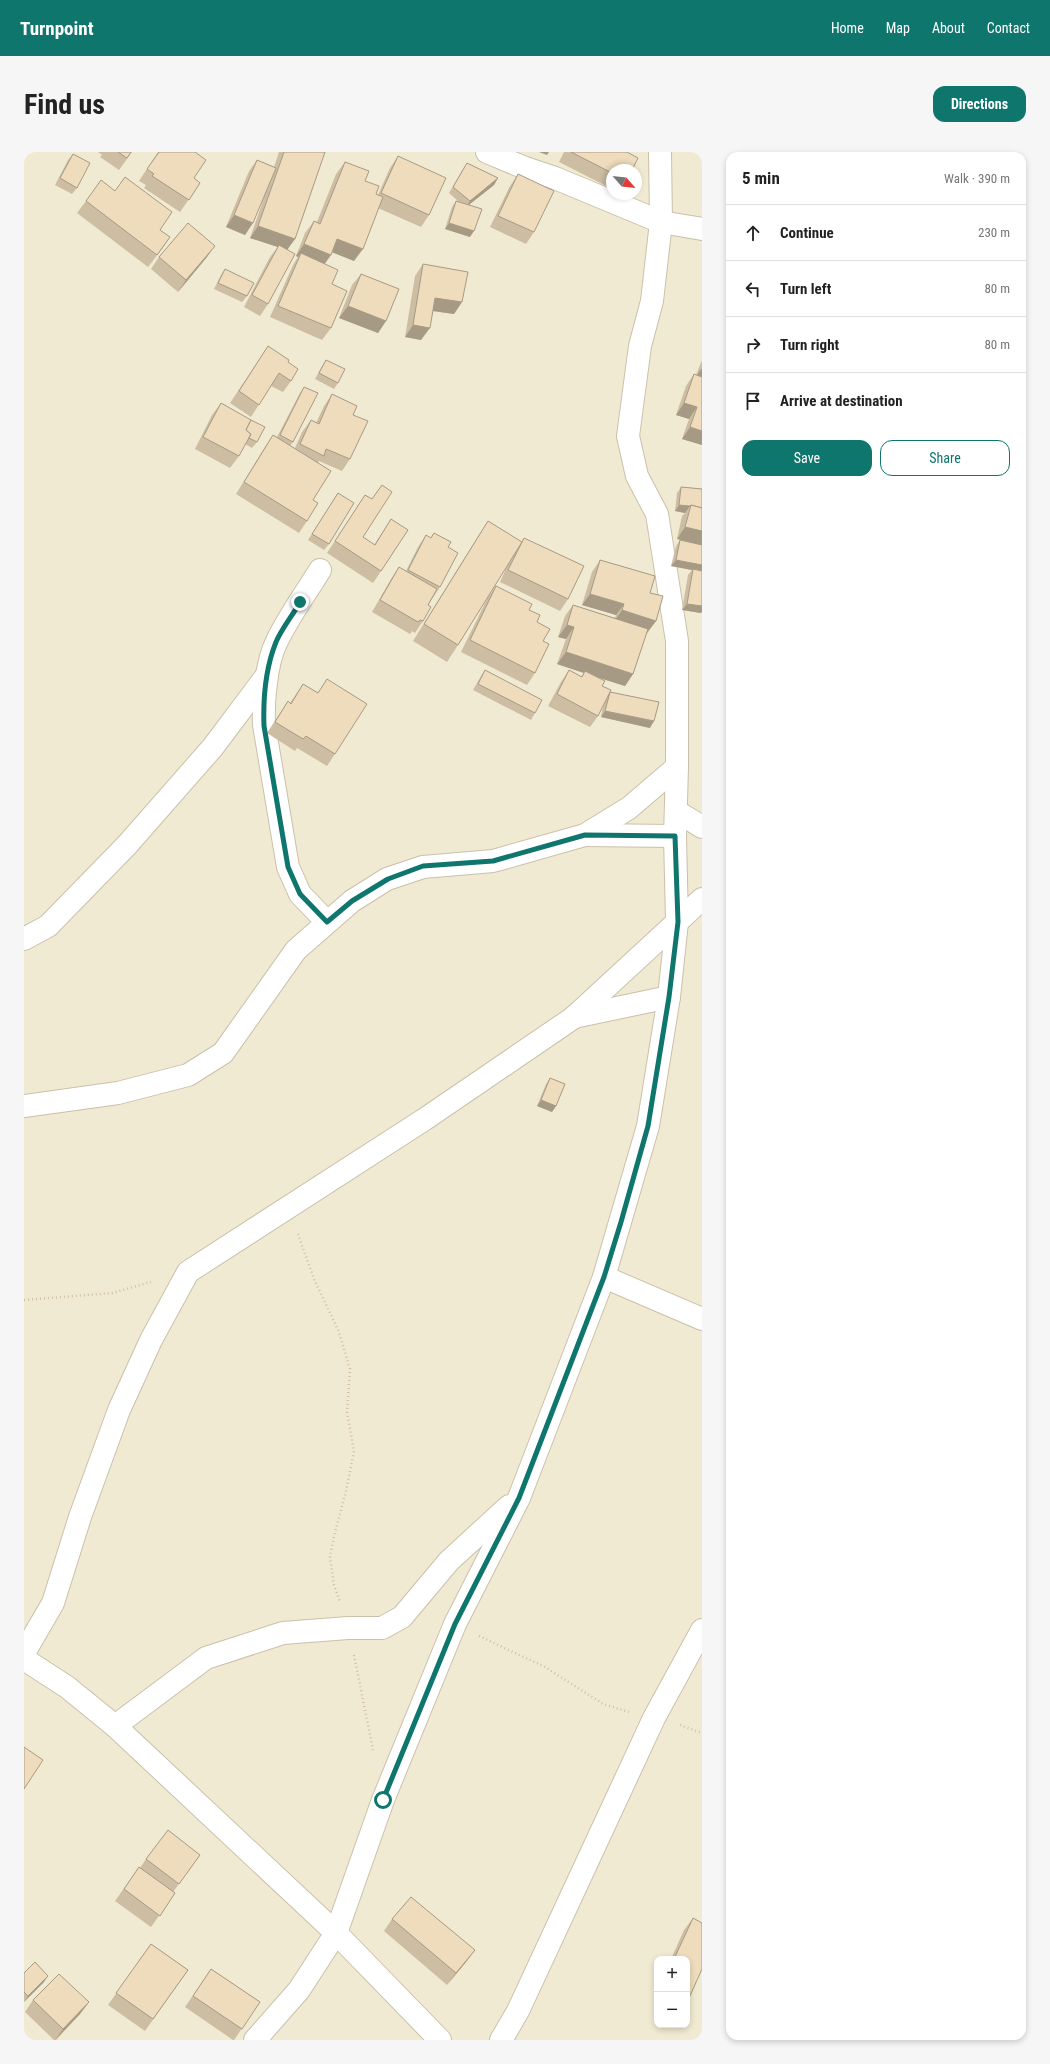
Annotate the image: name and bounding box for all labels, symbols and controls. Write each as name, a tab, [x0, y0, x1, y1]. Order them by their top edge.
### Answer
text: Turnpoint	[20, 17, 94, 40]
text: Home	[831, 20, 864, 36]
text: Map	[886, 20, 910, 36]
text: About	[932, 20, 965, 36]
text: Contact	[987, 20, 1030, 36]
button: Directions	[933, 86, 1026, 122]
text: Find us	[24, 88, 105, 121]
north arrow	[606, 164, 642, 200]
text: 5 min	[742, 168, 780, 188]
text: Walk · 390 m	[944, 171, 1010, 186]
icon: ahead	[742, 222, 764, 244]
text: Continue	[780, 224, 834, 242]
text: 230 m	[978, 225, 1010, 240]
icon: left	[742, 278, 764, 300]
text: Turn left	[780, 280, 831, 298]
text: 80 m	[984, 281, 1010, 296]
icon: right	[742, 334, 764, 356]
text: Turn right	[780, 336, 839, 354]
text: 80 m	[984, 337, 1010, 352]
icon: arrive	[742, 390, 764, 412]
text: Arrive at destination	[780, 392, 903, 410]
button: Save	[742, 440, 872, 476]
button: Share	[880, 440, 1010, 476]
route end	[291, 593, 309, 611]
route start	[374, 1791, 392, 1809]
map controls	[654, 1956, 690, 2028]
button: +	[654, 1956, 690, 1992]
button: −	[654, 1992, 690, 2028]

